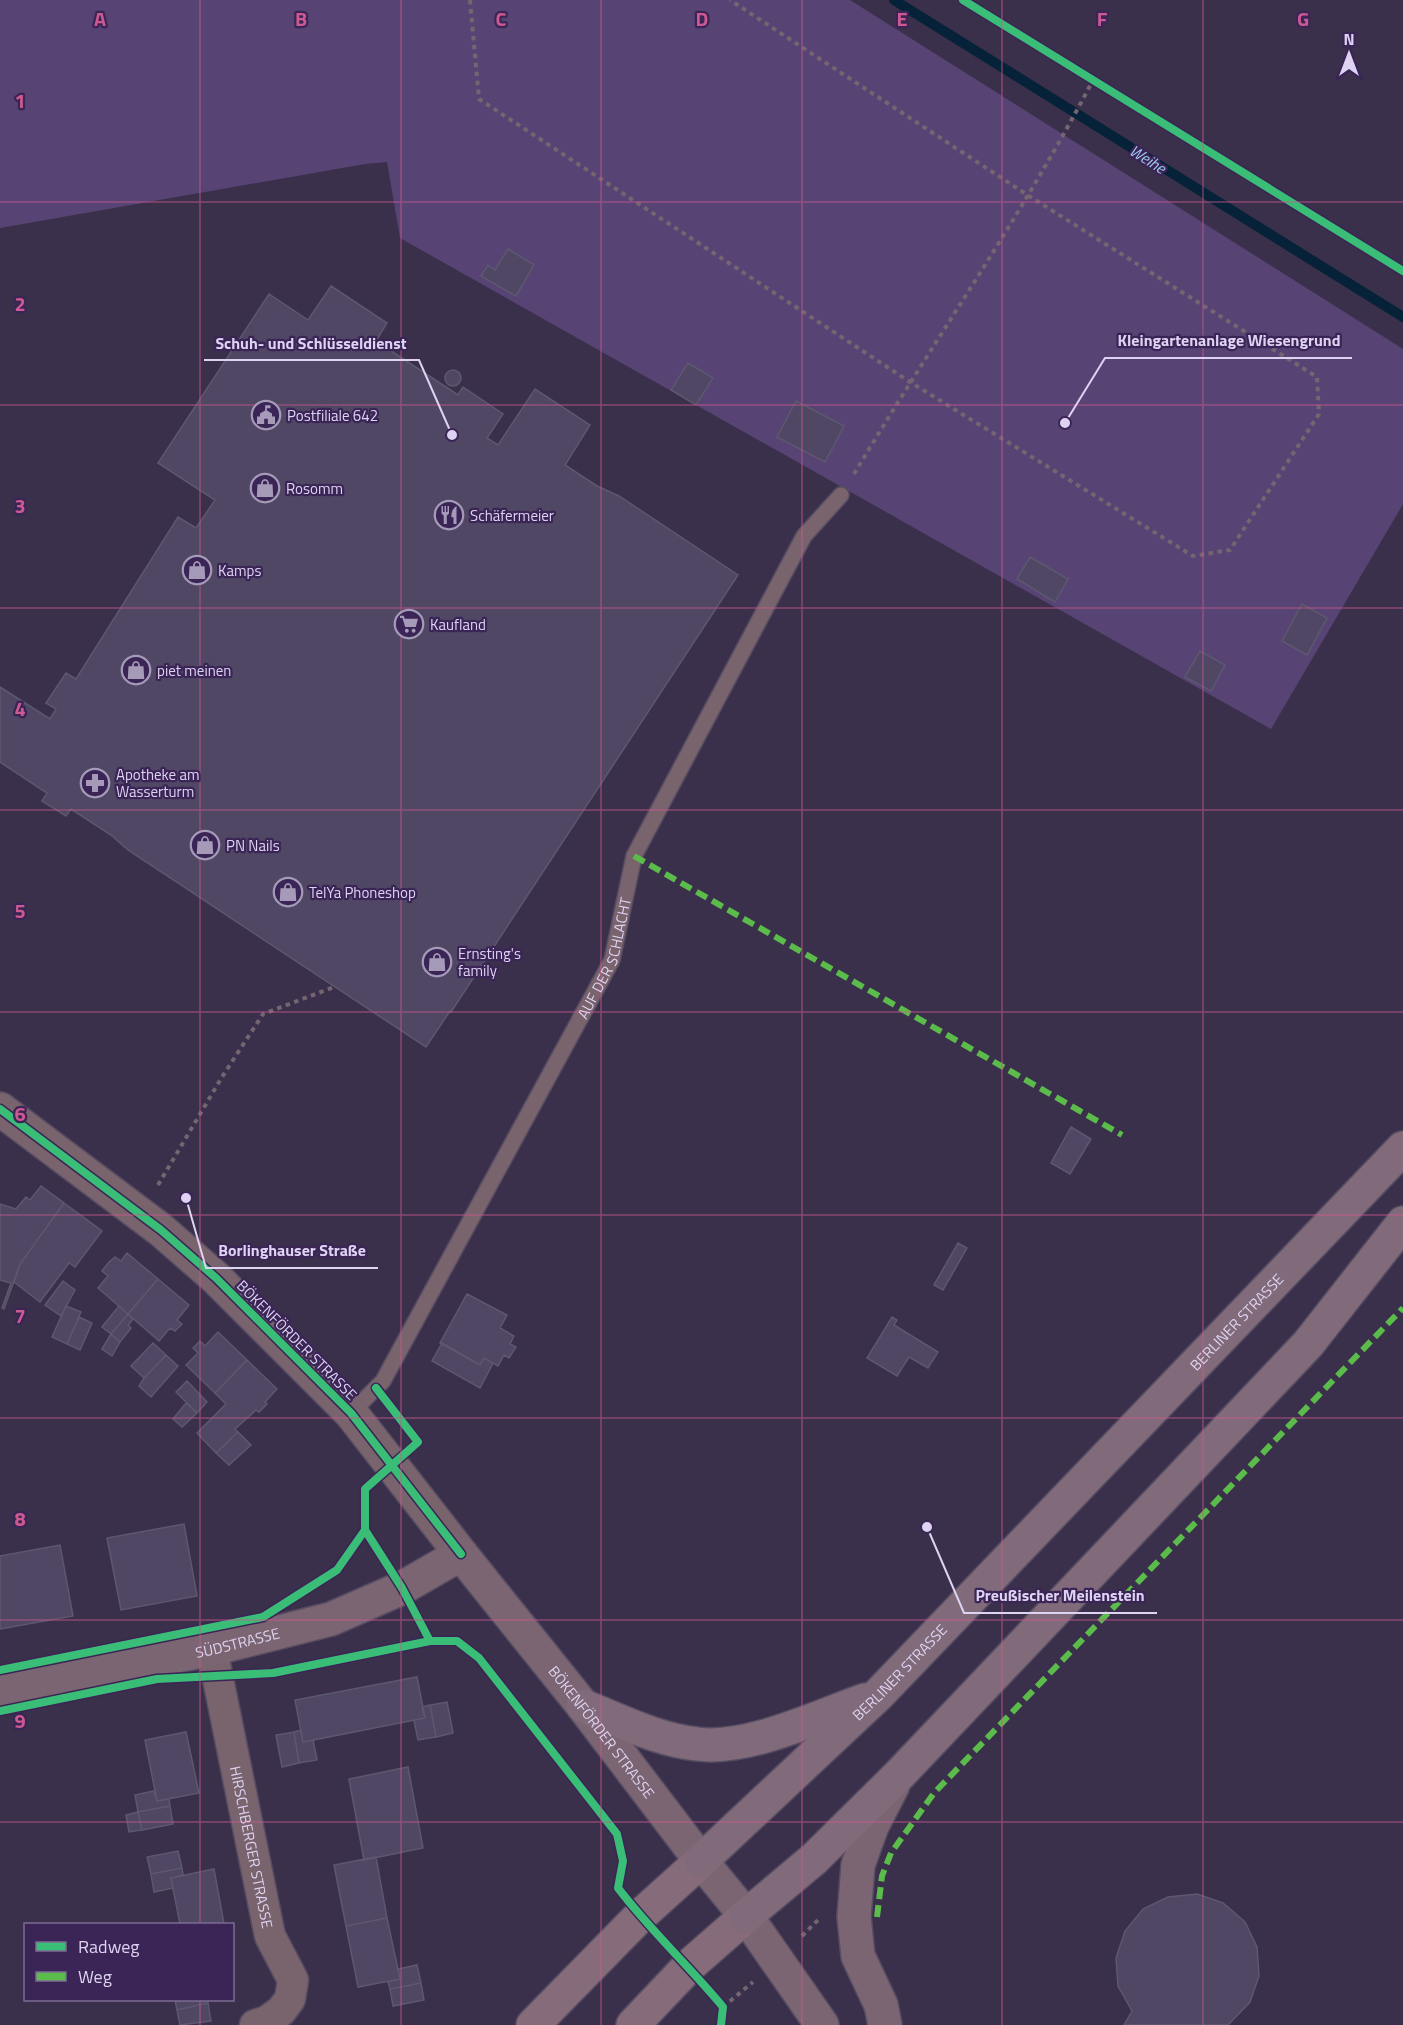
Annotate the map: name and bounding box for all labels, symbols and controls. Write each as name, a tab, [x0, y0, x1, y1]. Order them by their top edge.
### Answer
text: A	[94, 3, 106, 34]
text: B	[295, 3, 307, 34]
text: C	[496, 3, 507, 34]
text: D	[696, 3, 708, 34]
text: E	[896, 3, 908, 34]
text: F	[1097, 3, 1108, 34]
text: G	[1297, 3, 1309, 34]
north arrow	[1319, 24, 1379, 84]
text: N	[1343, 27, 1355, 51]
text: 1	[14, 85, 26, 116]
water label: Weihe	[1125, 138, 1172, 180]
text: 2	[14, 288, 26, 319]
callout: Kleingartenanlage Wiesengrund	[1105, 324, 1352, 358]
callout: Schuh- und Schlüsseldienst	[204, 326, 419, 360]
text: Kleingartenanlage Wiesengrund	[1118, 328, 1340, 352]
text: Schuh- und Schlüsseldienst	[215, 331, 407, 355]
public building icon: Postfiliale 642	[250, 399, 282, 431]
place label: Postfiliale 642	[287, 404, 378, 427]
shop icon: Rosomm	[249, 472, 281, 504]
place label: Rosomm	[286, 477, 343, 500]
text: 3	[14, 490, 26, 521]
restaurant icon: Schäfermeier	[433, 499, 465, 531]
place label: Schäfermeier	[470, 504, 554, 527]
shop icon: Kamps	[181, 554, 213, 586]
place label: Kamps	[218, 559, 261, 582]
supermarket icon: Kaufland	[393, 608, 425, 640]
place label: Kaufland	[430, 613, 486, 636]
shop icon: piet meinen	[120, 654, 152, 686]
place label: piet meinen	[157, 659, 231, 682]
text: 4	[14, 693, 26, 724]
place label: Apotheke am Wasserturm	[116, 763, 200, 803]
pharmacy icon: Apotheke am Wasserturm	[79, 767, 111, 799]
shop icon: PN Nails	[189, 829, 221, 861]
place label: PN Nails	[226, 834, 280, 857]
shop icon: TelYa Phoneshop	[272, 876, 304, 908]
place label: TelYa Phoneshop	[309, 881, 416, 904]
text: 5	[14, 895, 26, 926]
street label: AUF DER SCHLACHT	[571, 895, 637, 1023]
place label: Ernsting's family	[458, 942, 521, 982]
shop icon: Ernsting's family	[421, 946, 453, 978]
text: 6	[14, 1098, 26, 1129]
callout: Borlinghauser Straße	[206, 1234, 378, 1268]
text: Borlinghauser Straße	[218, 1238, 366, 1262]
street label: BERLINER STRASSE	[1184, 1268, 1289, 1376]
street label: BÖKENFÖRDER STRASSE	[232, 1275, 362, 1405]
text: 7	[14, 1300, 26, 1331]
text: 8	[14, 1503, 26, 1534]
callout: Preußischer Meilenstein	[964, 1579, 1157, 1613]
text: Preußischer Meilenstein	[975, 1583, 1145, 1607]
street label: BERLINER STRASSE	[847, 1619, 952, 1725]
street label: SÜDSTRASSE	[193, 1621, 282, 1664]
street label: BÖKENFÖRDER STRASSE	[543, 1660, 661, 1803]
text: 9	[14, 1705, 26, 1736]
street label: HIRSCHBERGER STRASSE	[224, 1764, 280, 1930]
legend	[24, 1923, 234, 2001]
text: Radweg	[78, 1933, 140, 1960]
text: Weg	[78, 1963, 112, 1990]

